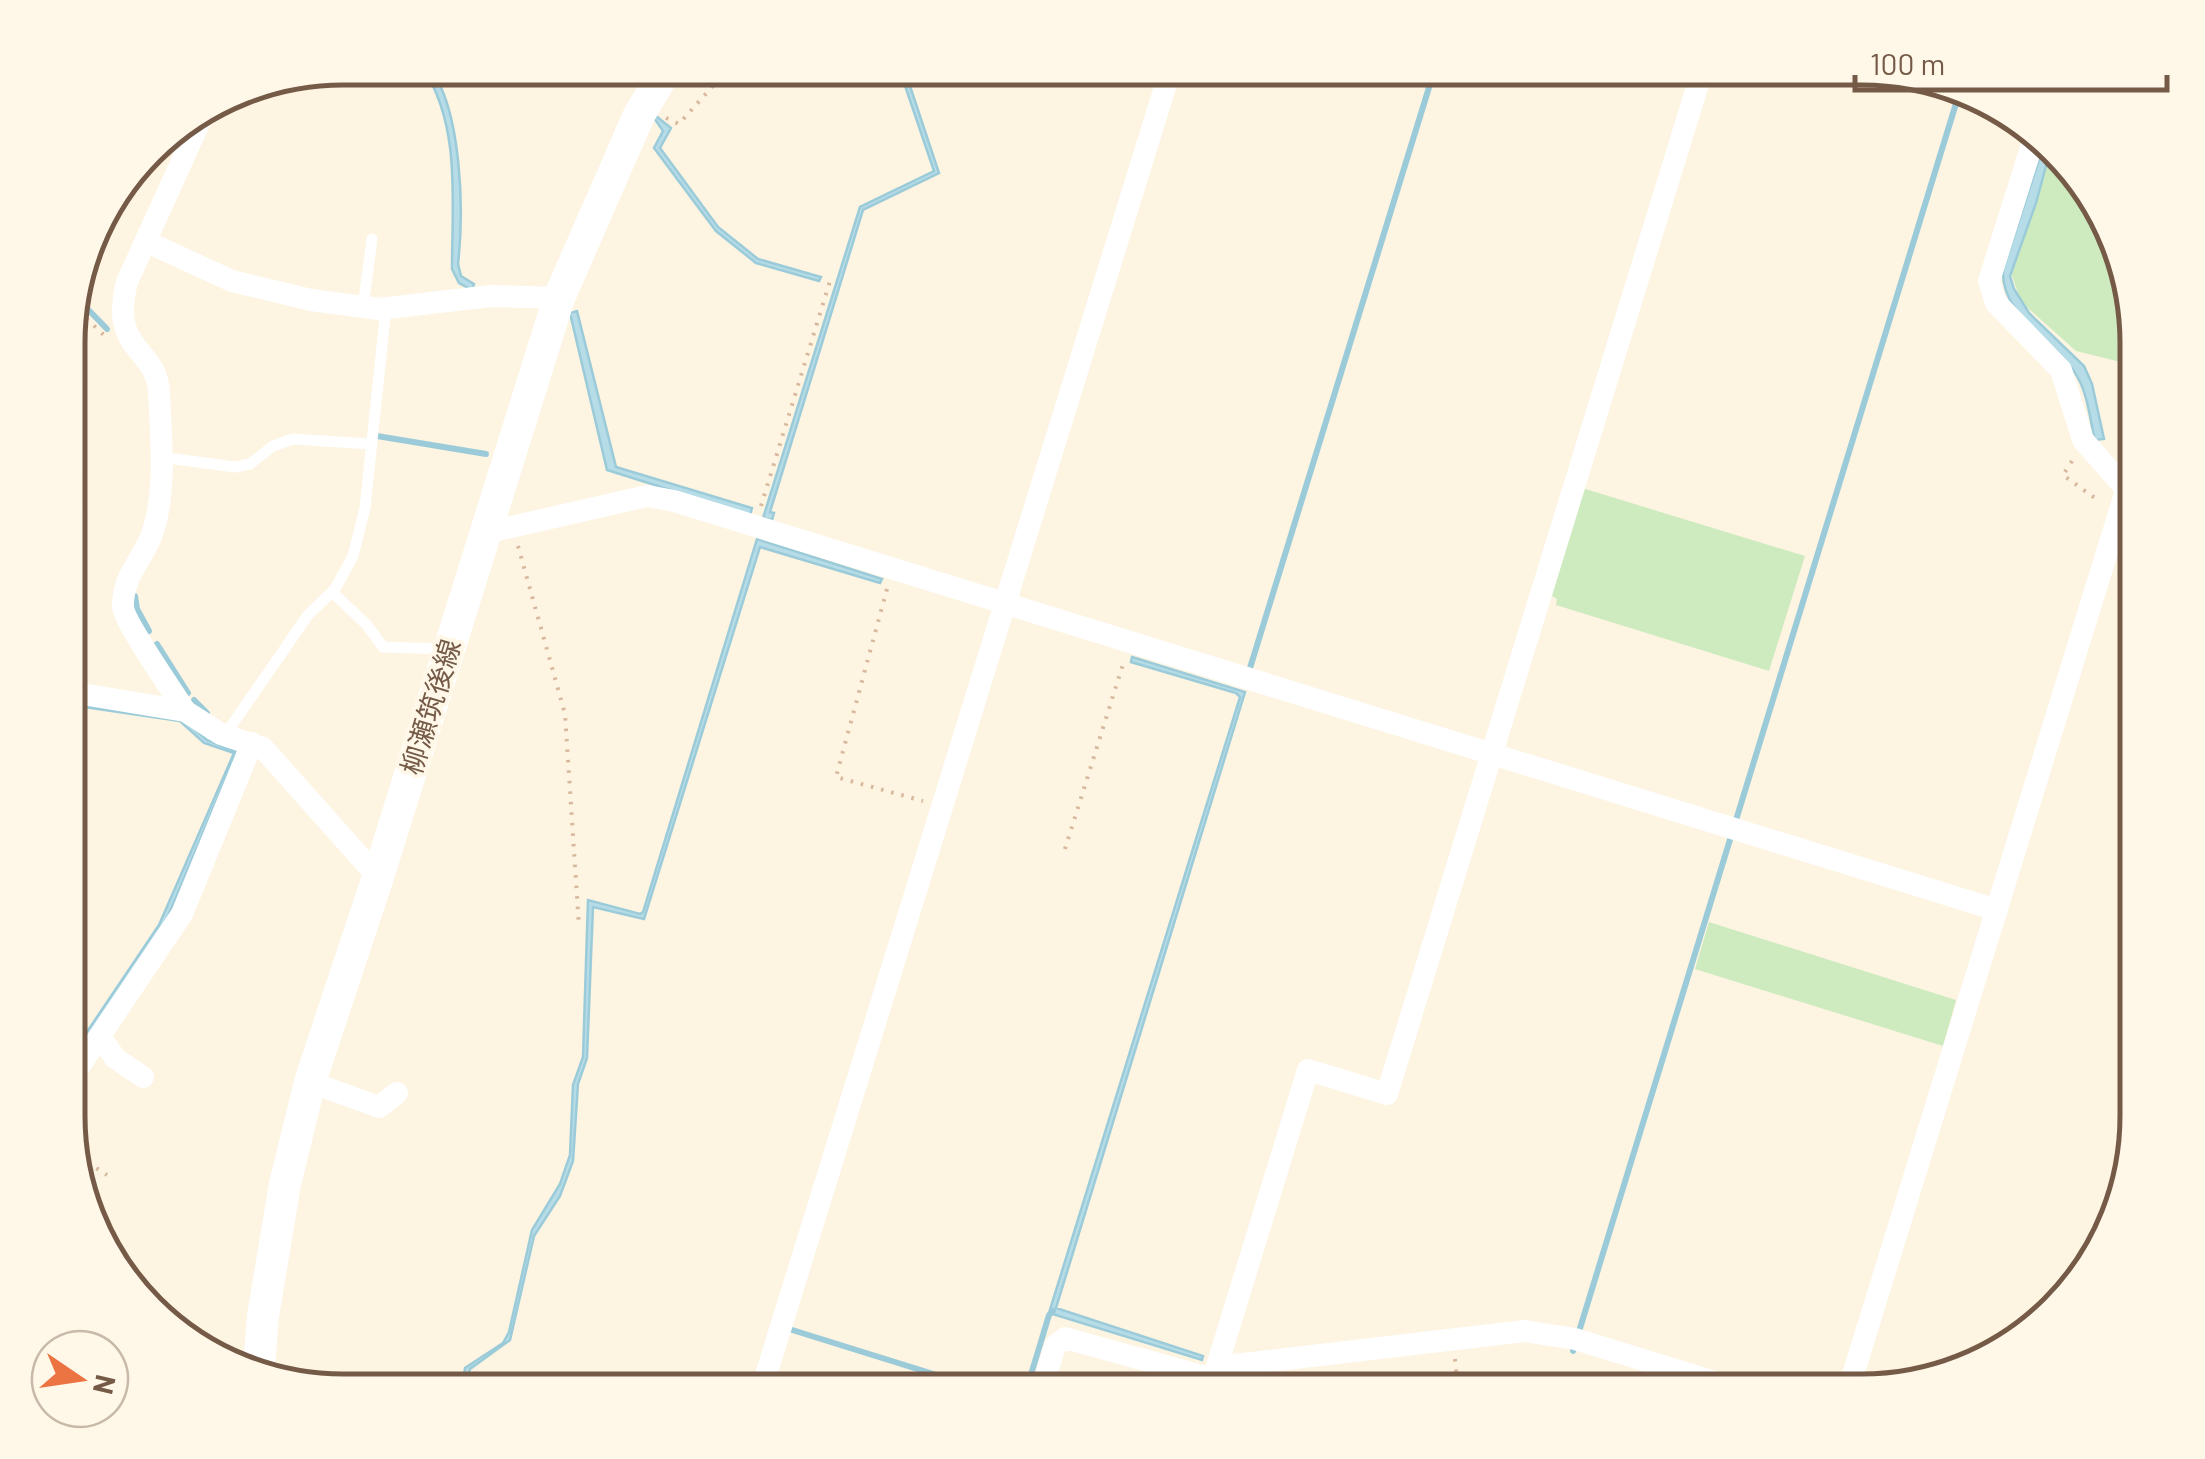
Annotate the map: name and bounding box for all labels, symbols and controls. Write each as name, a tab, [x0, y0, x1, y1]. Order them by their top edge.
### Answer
scale bar	[1855, 30, 2168, 92]
text: 100 m	[1870, 45, 1945, 81]
street label: 柳瀬筑後線	[393, 635, 467, 779]
north arrow	[30, 1329, 130, 1429]
text: N	[87, 1372, 124, 1398]

